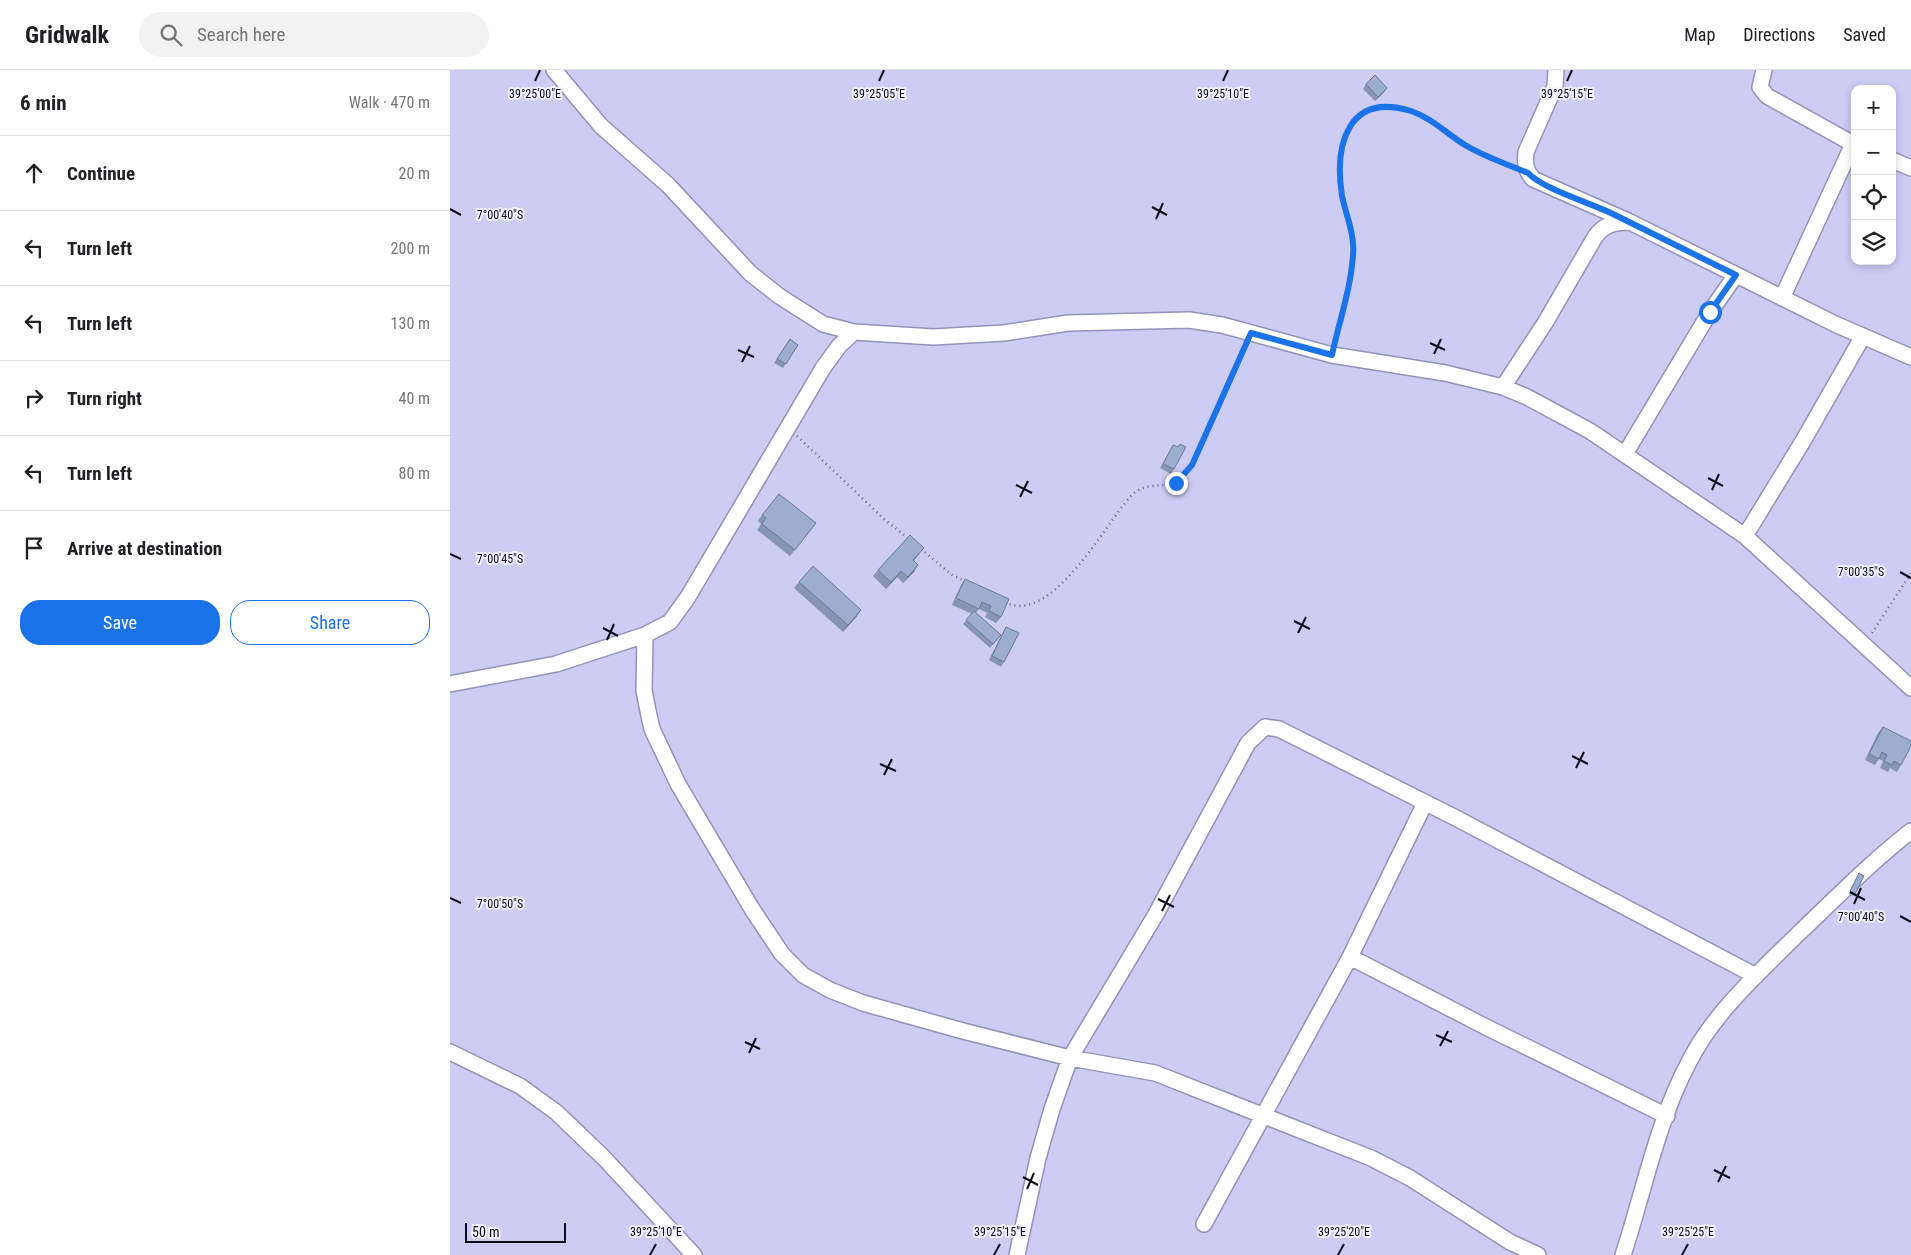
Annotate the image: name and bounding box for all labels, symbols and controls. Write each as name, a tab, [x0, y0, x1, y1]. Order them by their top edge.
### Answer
search box	[139, 12, 489, 57]
text: Gridwalk	[25, 21, 109, 49]
icon: search	[157, 21, 185, 49]
text: Search here	[197, 23, 285, 46]
text: Map	[1684, 24, 1715, 45]
text: Directions	[1743, 24, 1815, 45]
text: Saved	[1843, 24, 1886, 45]
map controls	[1851, 85, 1896, 265]
button: +	[1851, 85, 1896, 130]
text: 39°25'00"E	[509, 87, 561, 101]
text: 39°25'05"E	[853, 87, 905, 101]
text: 39°25'10"E	[1197, 87, 1249, 101]
text: 39°25'15"E	[1541, 87, 1593, 101]
text: 6 min	[20, 91, 67, 115]
text: Walk · 470 m	[349, 93, 430, 112]
button: −	[1851, 130, 1896, 175]
icon: ahead	[20, 159, 48, 187]
text: Continue	[67, 162, 135, 185]
text: 20 m	[398, 164, 430, 183]
button: locate	[1851, 175, 1896, 220]
text: 7°00'40"S	[477, 208, 523, 222]
button: layers	[1851, 220, 1896, 265]
icon: left	[20, 234, 48, 262]
text: Turn left	[67, 237, 132, 260]
text: 200 m	[391, 239, 430, 258]
route start	[1699, 301, 1722, 324]
icon: left	[20, 309, 48, 337]
text: Turn left	[67, 312, 132, 335]
text: 130 m	[391, 314, 430, 333]
icon: right	[20, 384, 48, 412]
text: Turn right	[67, 387, 142, 410]
text: 40 m	[398, 389, 430, 408]
icon: left	[20, 459, 48, 487]
text: Turn left	[67, 462, 132, 485]
text: 80 m	[398, 464, 430, 483]
route end	[1165, 472, 1188, 495]
icon: arrive	[20, 534, 48, 562]
text: Arrive at destination	[67, 537, 222, 560]
text: 7°00'45"S	[477, 552, 523, 566]
text: 7°00'35"S	[1838, 565, 1884, 579]
button: Save	[20, 600, 220, 645]
button: Share	[230, 600, 430, 645]
text: 7°00'50"S	[477, 897, 523, 911]
text: 7°00'40"S	[1838, 910, 1884, 924]
scale bar	[465, 1220, 566, 1243]
text: 50 m	[472, 1224, 500, 1240]
text: 39°25'10"E	[630, 1225, 682, 1239]
text: 39°25'15"E	[974, 1225, 1026, 1239]
text: 39°25'20"E	[1318, 1225, 1370, 1239]
text: 39°25'25"E	[1662, 1225, 1714, 1239]

